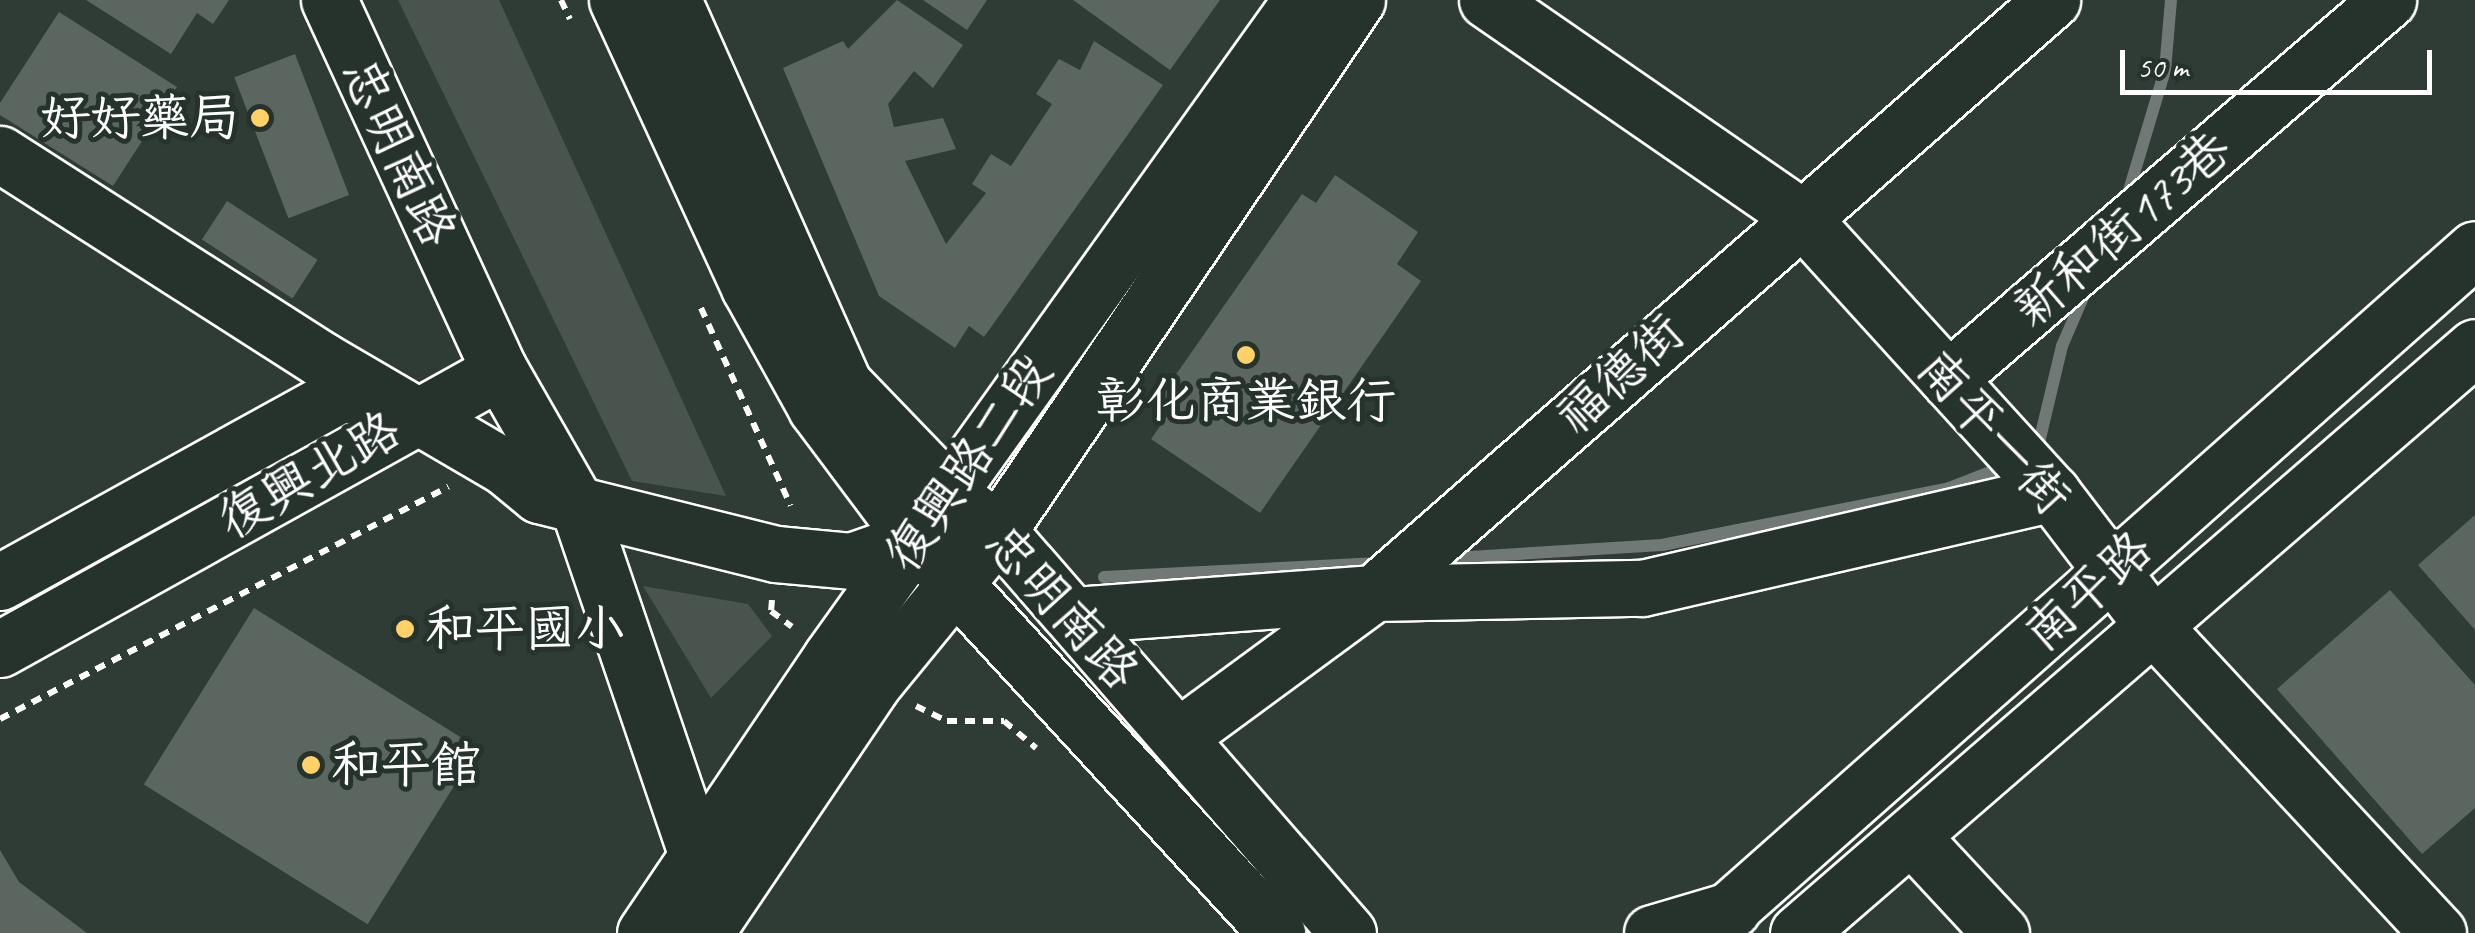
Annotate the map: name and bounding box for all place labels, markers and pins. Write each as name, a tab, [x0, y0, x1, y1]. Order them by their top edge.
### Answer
place label: 好好藥局	[40, 88, 240, 148]
marker: 好好藥局	[249, 107, 271, 129]
marker: 彰化商業銀行	[1235, 344, 1257, 366]
place label: 彰化商業銀行	[1096, 371, 1396, 431]
place label: 和平國小	[425, 599, 625, 659]
marker: 和平國小	[394, 618, 416, 640]
place label: 和平館	[331, 735, 481, 795]
marker: 和平館	[300, 754, 322, 776]

